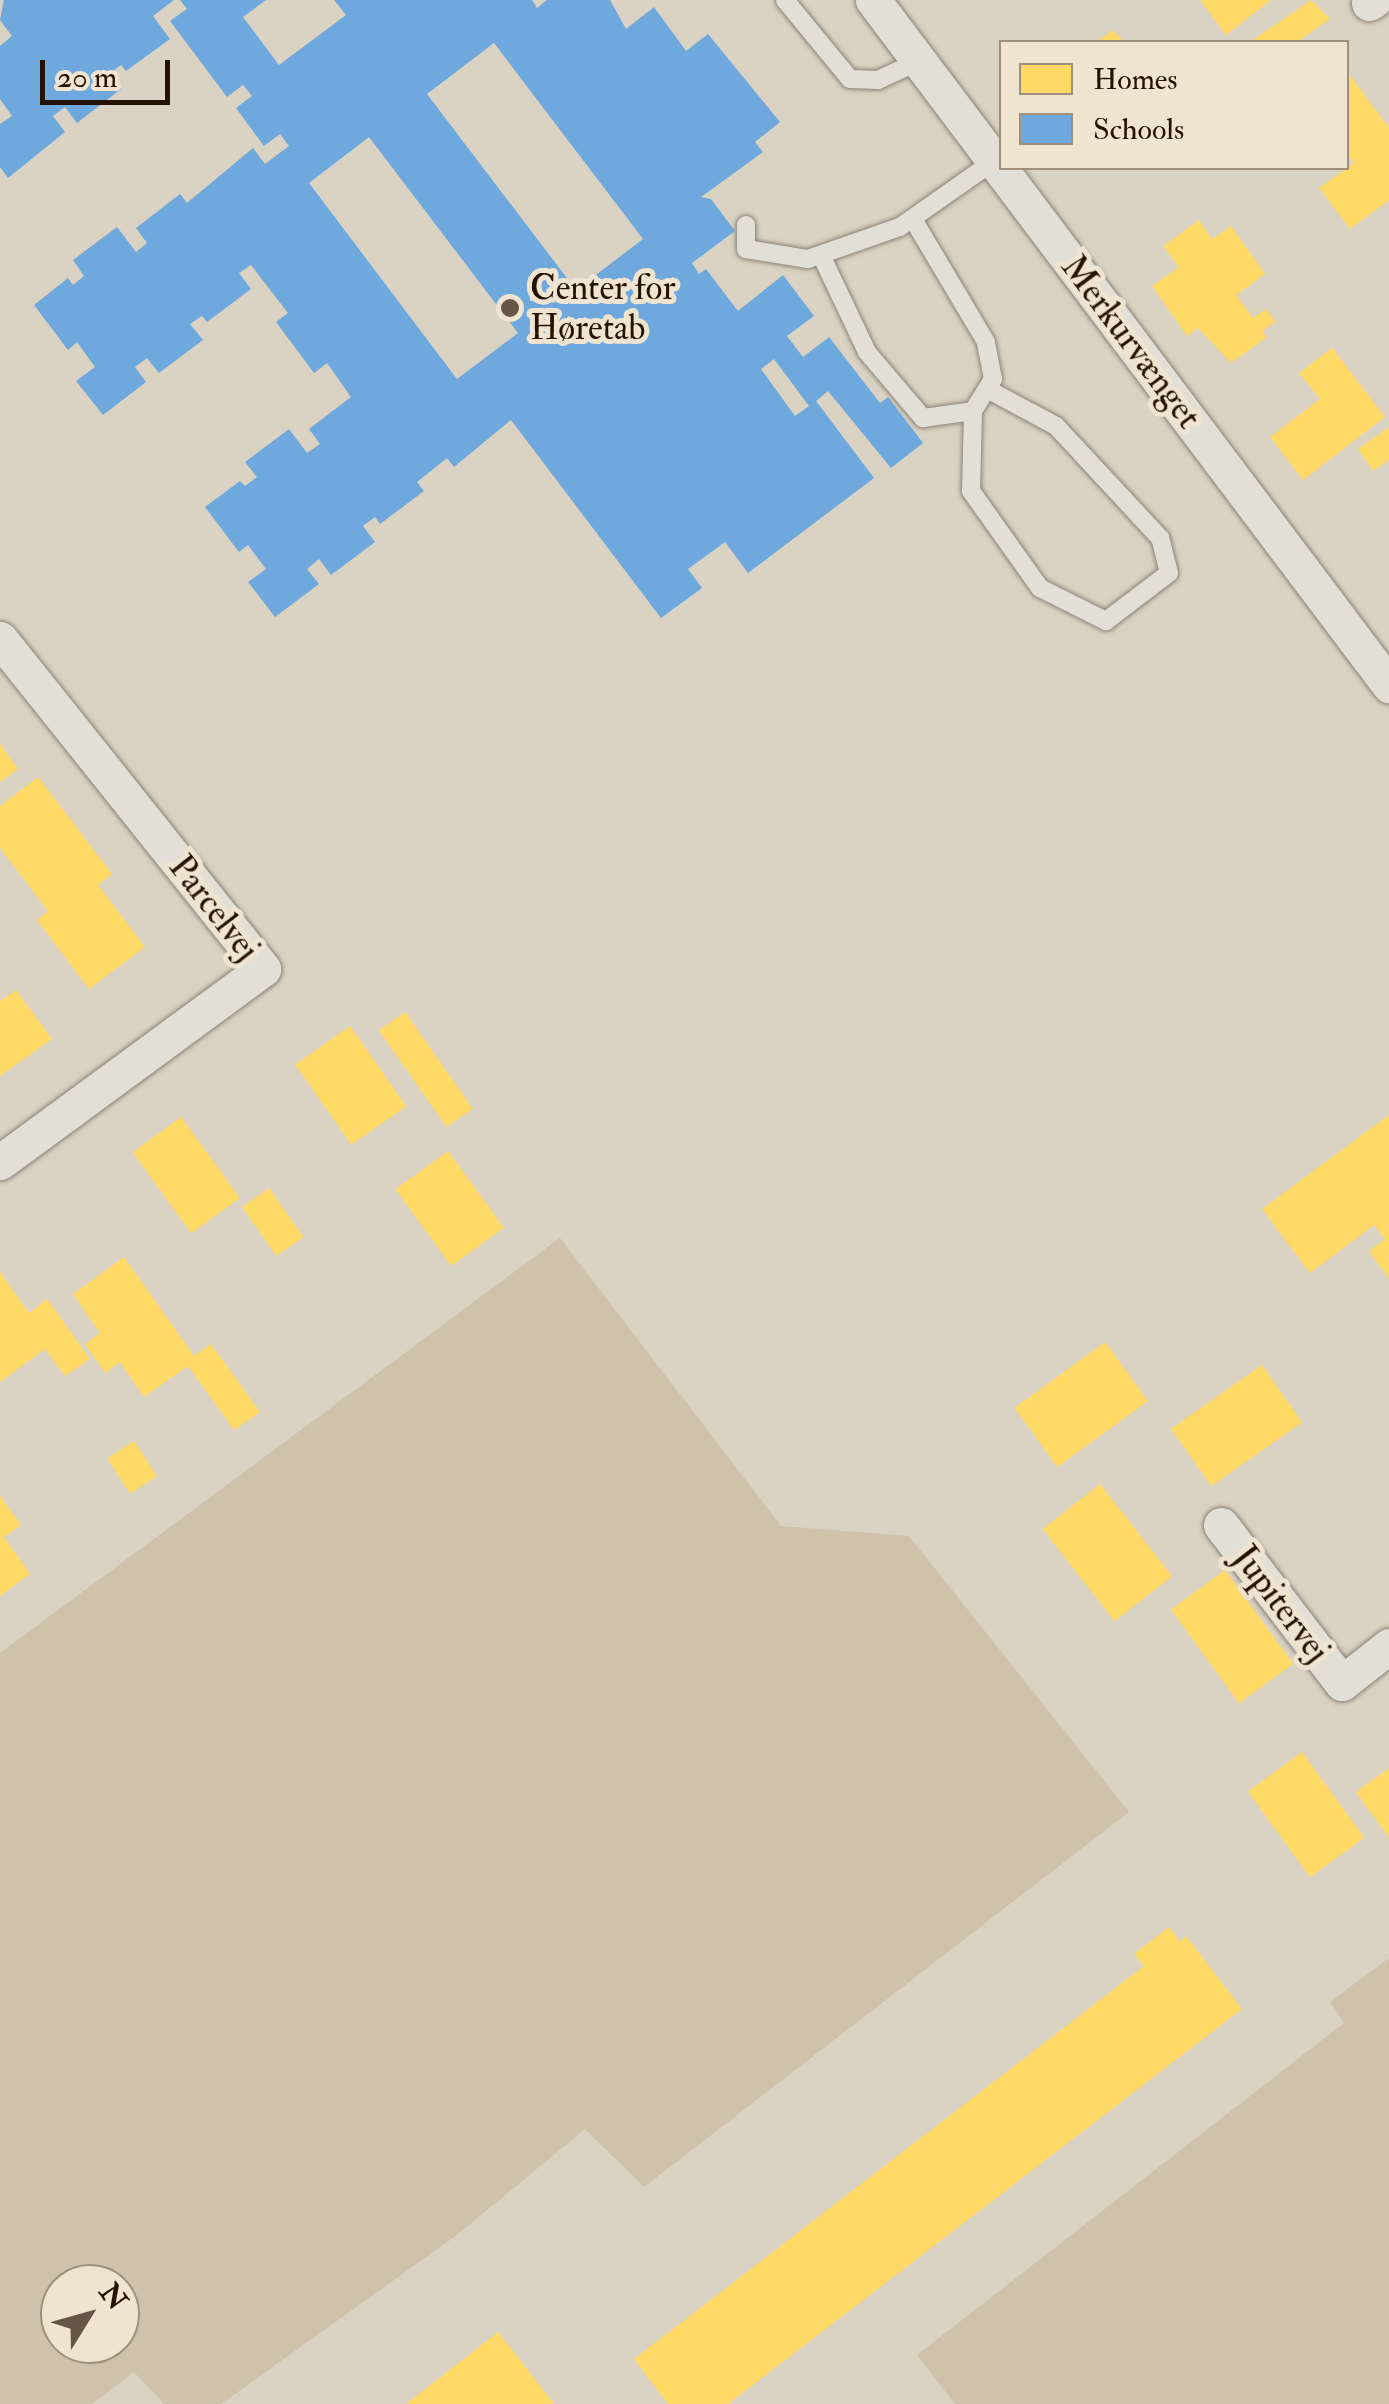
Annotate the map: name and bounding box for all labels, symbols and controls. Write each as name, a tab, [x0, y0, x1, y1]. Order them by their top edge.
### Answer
scale bar	[45, 40, 175, 102]
legend	[999, 40, 1349, 170]
text: 20 m	[57, 59, 117, 96]
text: Homes	[1093, 61, 1178, 98]
text: Schools	[1093, 111, 1184, 148]
street label: Merkurvænget	[1052, 247, 1210, 437]
place label: Center for Høretab	[530, 267, 676, 349]
marker: Center for Høretab	[499, 297, 521, 319]
street label: Parcelvej	[160, 847, 268, 969]
street label: Jupitervej	[1224, 1537, 1338, 1671]
north arrow	[40, 2264, 140, 2364]
text: N	[91, 2276, 134, 2317]

